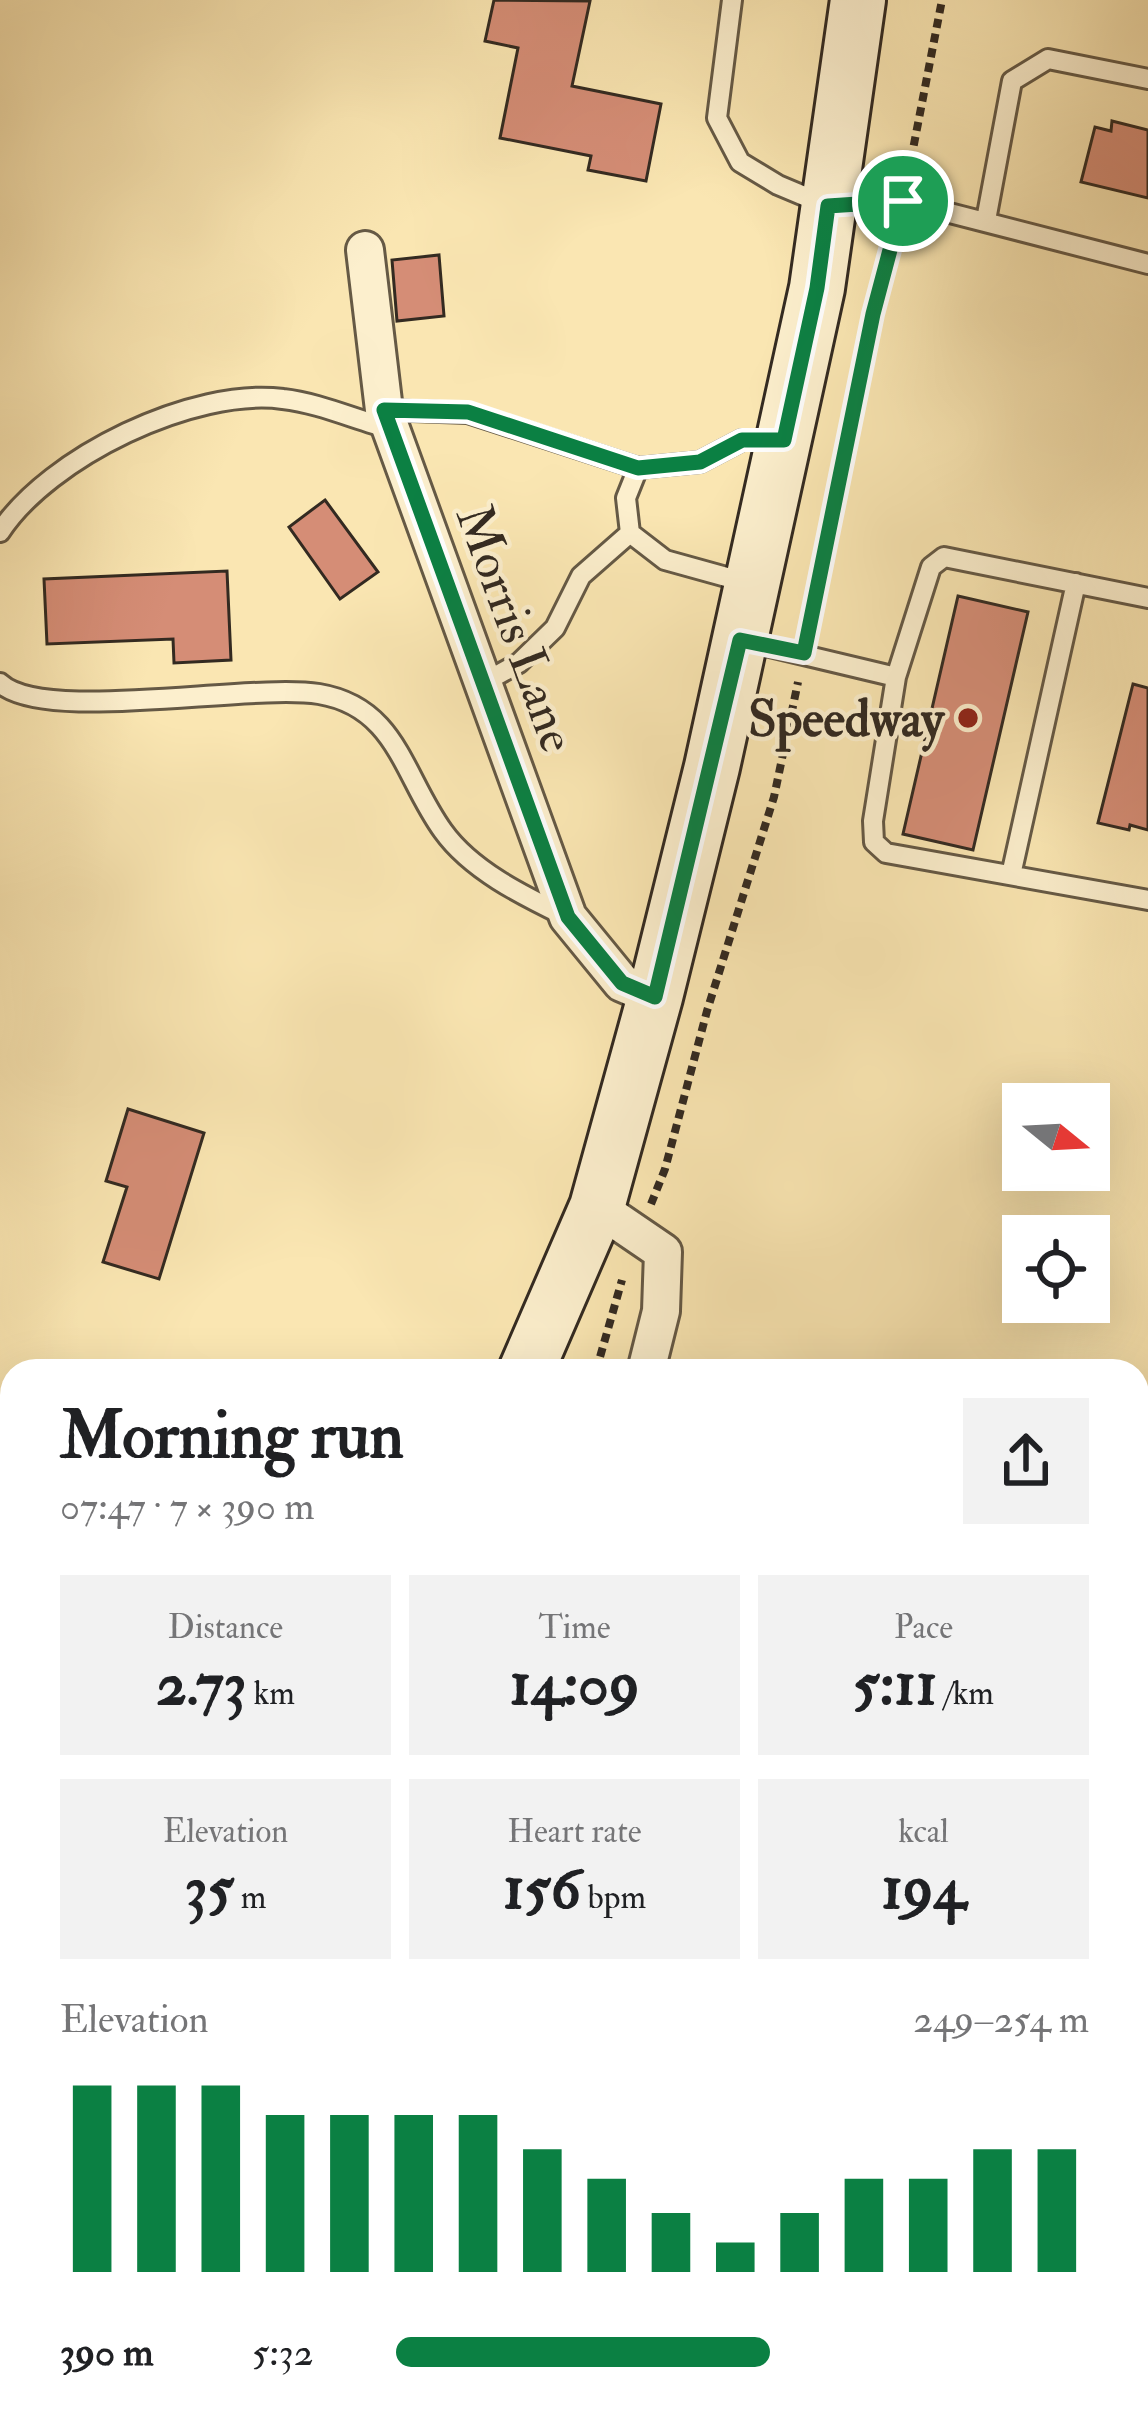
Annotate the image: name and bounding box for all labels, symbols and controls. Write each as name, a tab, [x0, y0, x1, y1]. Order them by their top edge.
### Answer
pin	[852, 150, 954, 252]
icon: arrive	[870, 168, 936, 234]
street label: Morris Lane	[441, 496, 589, 761]
place label: Speedway	[748, 688, 946, 753]
marker: Speedway	[955, 705, 981, 731]
north arrow	[1002, 1083, 1110, 1191]
map controls	[1002, 1083, 1110, 1323]
button: locate	[1002, 1215, 1110, 1323]
text: Morning run	[60, 1395, 404, 1478]
button: share	[963, 1398, 1089, 1524]
text: 07:47 · 7 × 390 m	[60, 1482, 315, 1531]
text: Distance	[168, 1607, 283, 1648]
text: Time	[538, 1607, 611, 1648]
text: Pace	[894, 1607, 953, 1648]
text: 2.73	[156, 1648, 247, 1723]
text: 14:09	[509, 1648, 640, 1723]
text: 5:11	[853, 1648, 937, 1723]
text: km	[247, 1673, 295, 1714]
text: /km	[937, 1673, 994, 1714]
text: Elevation	[163, 1811, 288, 1852]
text: Heart rate	[507, 1811, 642, 1852]
text: kcal	[898, 1811, 949, 1852]
text: 35	[185, 1852, 234, 1927]
text: 156	[503, 1852, 581, 1927]
text: 194	[881, 1852, 966, 1927]
text: m	[234, 1877, 266, 1918]
text: bpm	[581, 1877, 646, 1918]
text: Elevation	[60, 1995, 209, 2044]
text: 249–254 m	[913, 1995, 1089, 2044]
text: 390 m	[60, 2328, 153, 2377]
text: 5:32	[252, 2328, 314, 2377]

